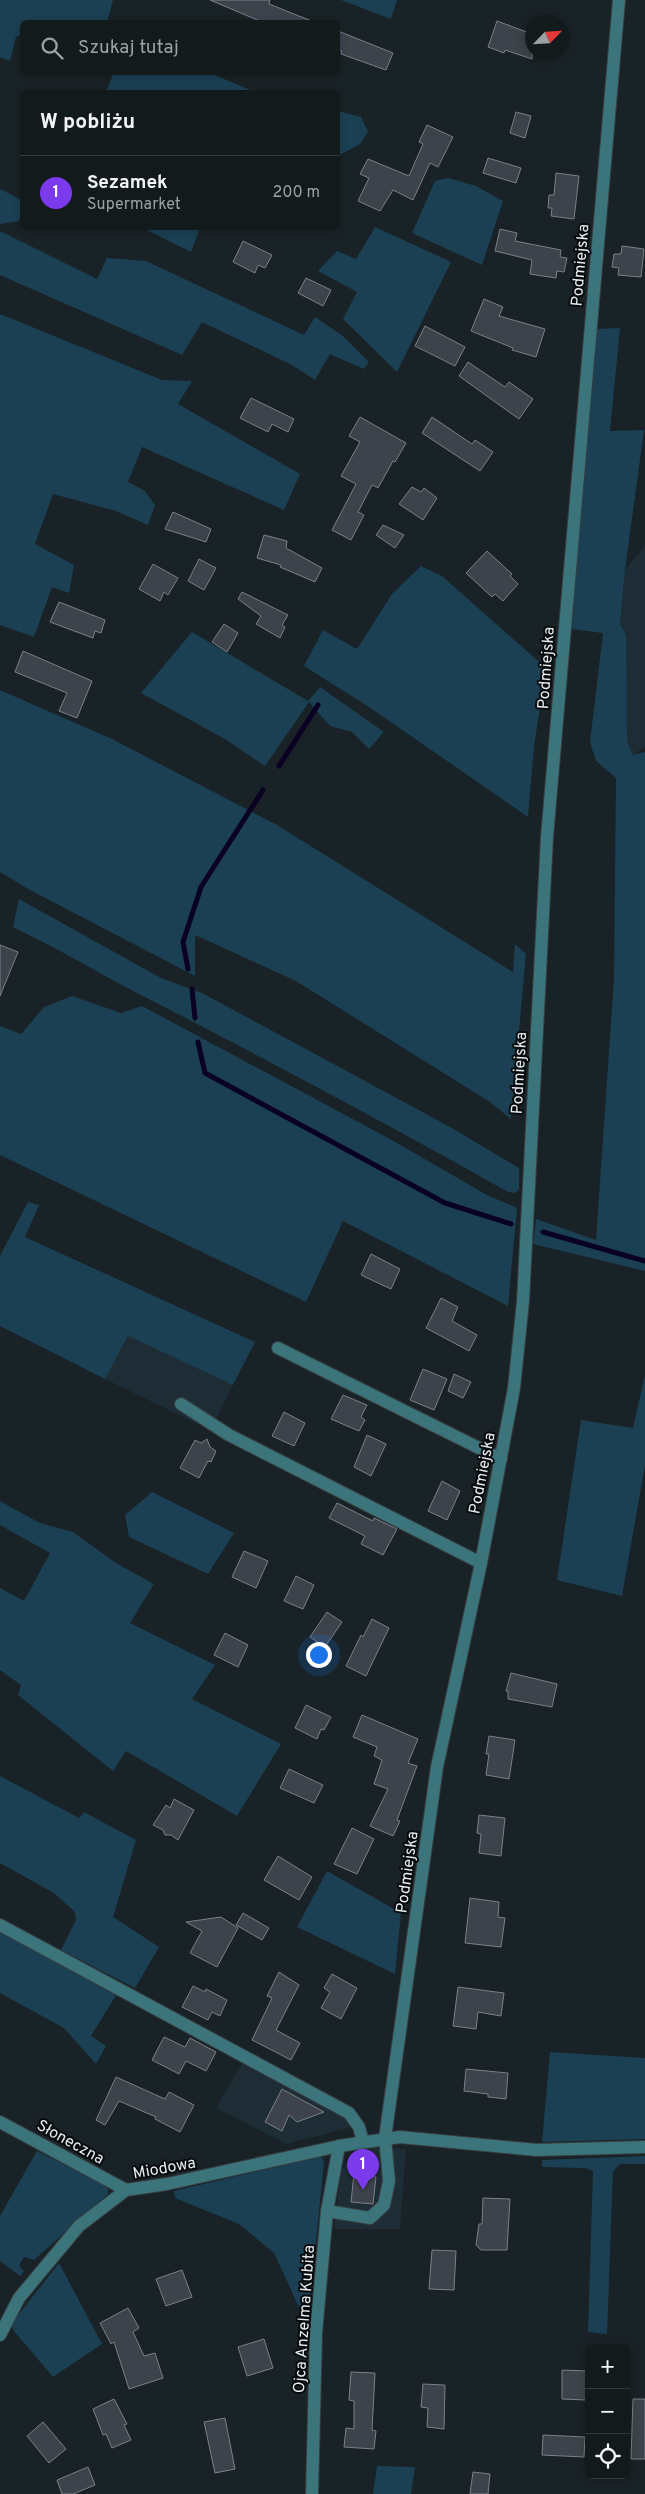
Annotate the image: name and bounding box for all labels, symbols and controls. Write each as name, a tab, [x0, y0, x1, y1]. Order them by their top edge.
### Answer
north arrow	[525, 15, 570, 60]
search box	[20, 20, 340, 75]
icon: search	[38, 34, 66, 62]
text: Szukaj tutaj	[78, 36, 179, 60]
text: W pobliżu	[40, 109, 135, 136]
text: Sezamek	[87, 171, 168, 195]
text: 1	[53, 183, 59, 203]
text: 200 m	[272, 183, 320, 203]
text: Supermarket	[87, 195, 181, 215]
street label: Podmiejska	[567, 223, 595, 307]
street label: Podmiejska	[534, 626, 560, 710]
street label: Podmiejska	[508, 1031, 532, 1115]
street label: Podmiejska	[465, 1431, 501, 1516]
your location	[306, 1642, 332, 1668]
street label: Podmiejska	[392, 1830, 424, 1915]
street label: Słoneczna	[33, 2116, 107, 2169]
pin: 1	[347, 2149, 379, 2190]
street label: Miodowa	[131, 2154, 197, 2184]
street label: Ojca Anzelma Kubita	[290, 2244, 320, 2394]
map controls	[585, 2344, 630, 2479]
button: +	[585, 2344, 630, 2389]
button: −	[585, 2389, 630, 2434]
button: locate	[585, 2434, 630, 2479]

